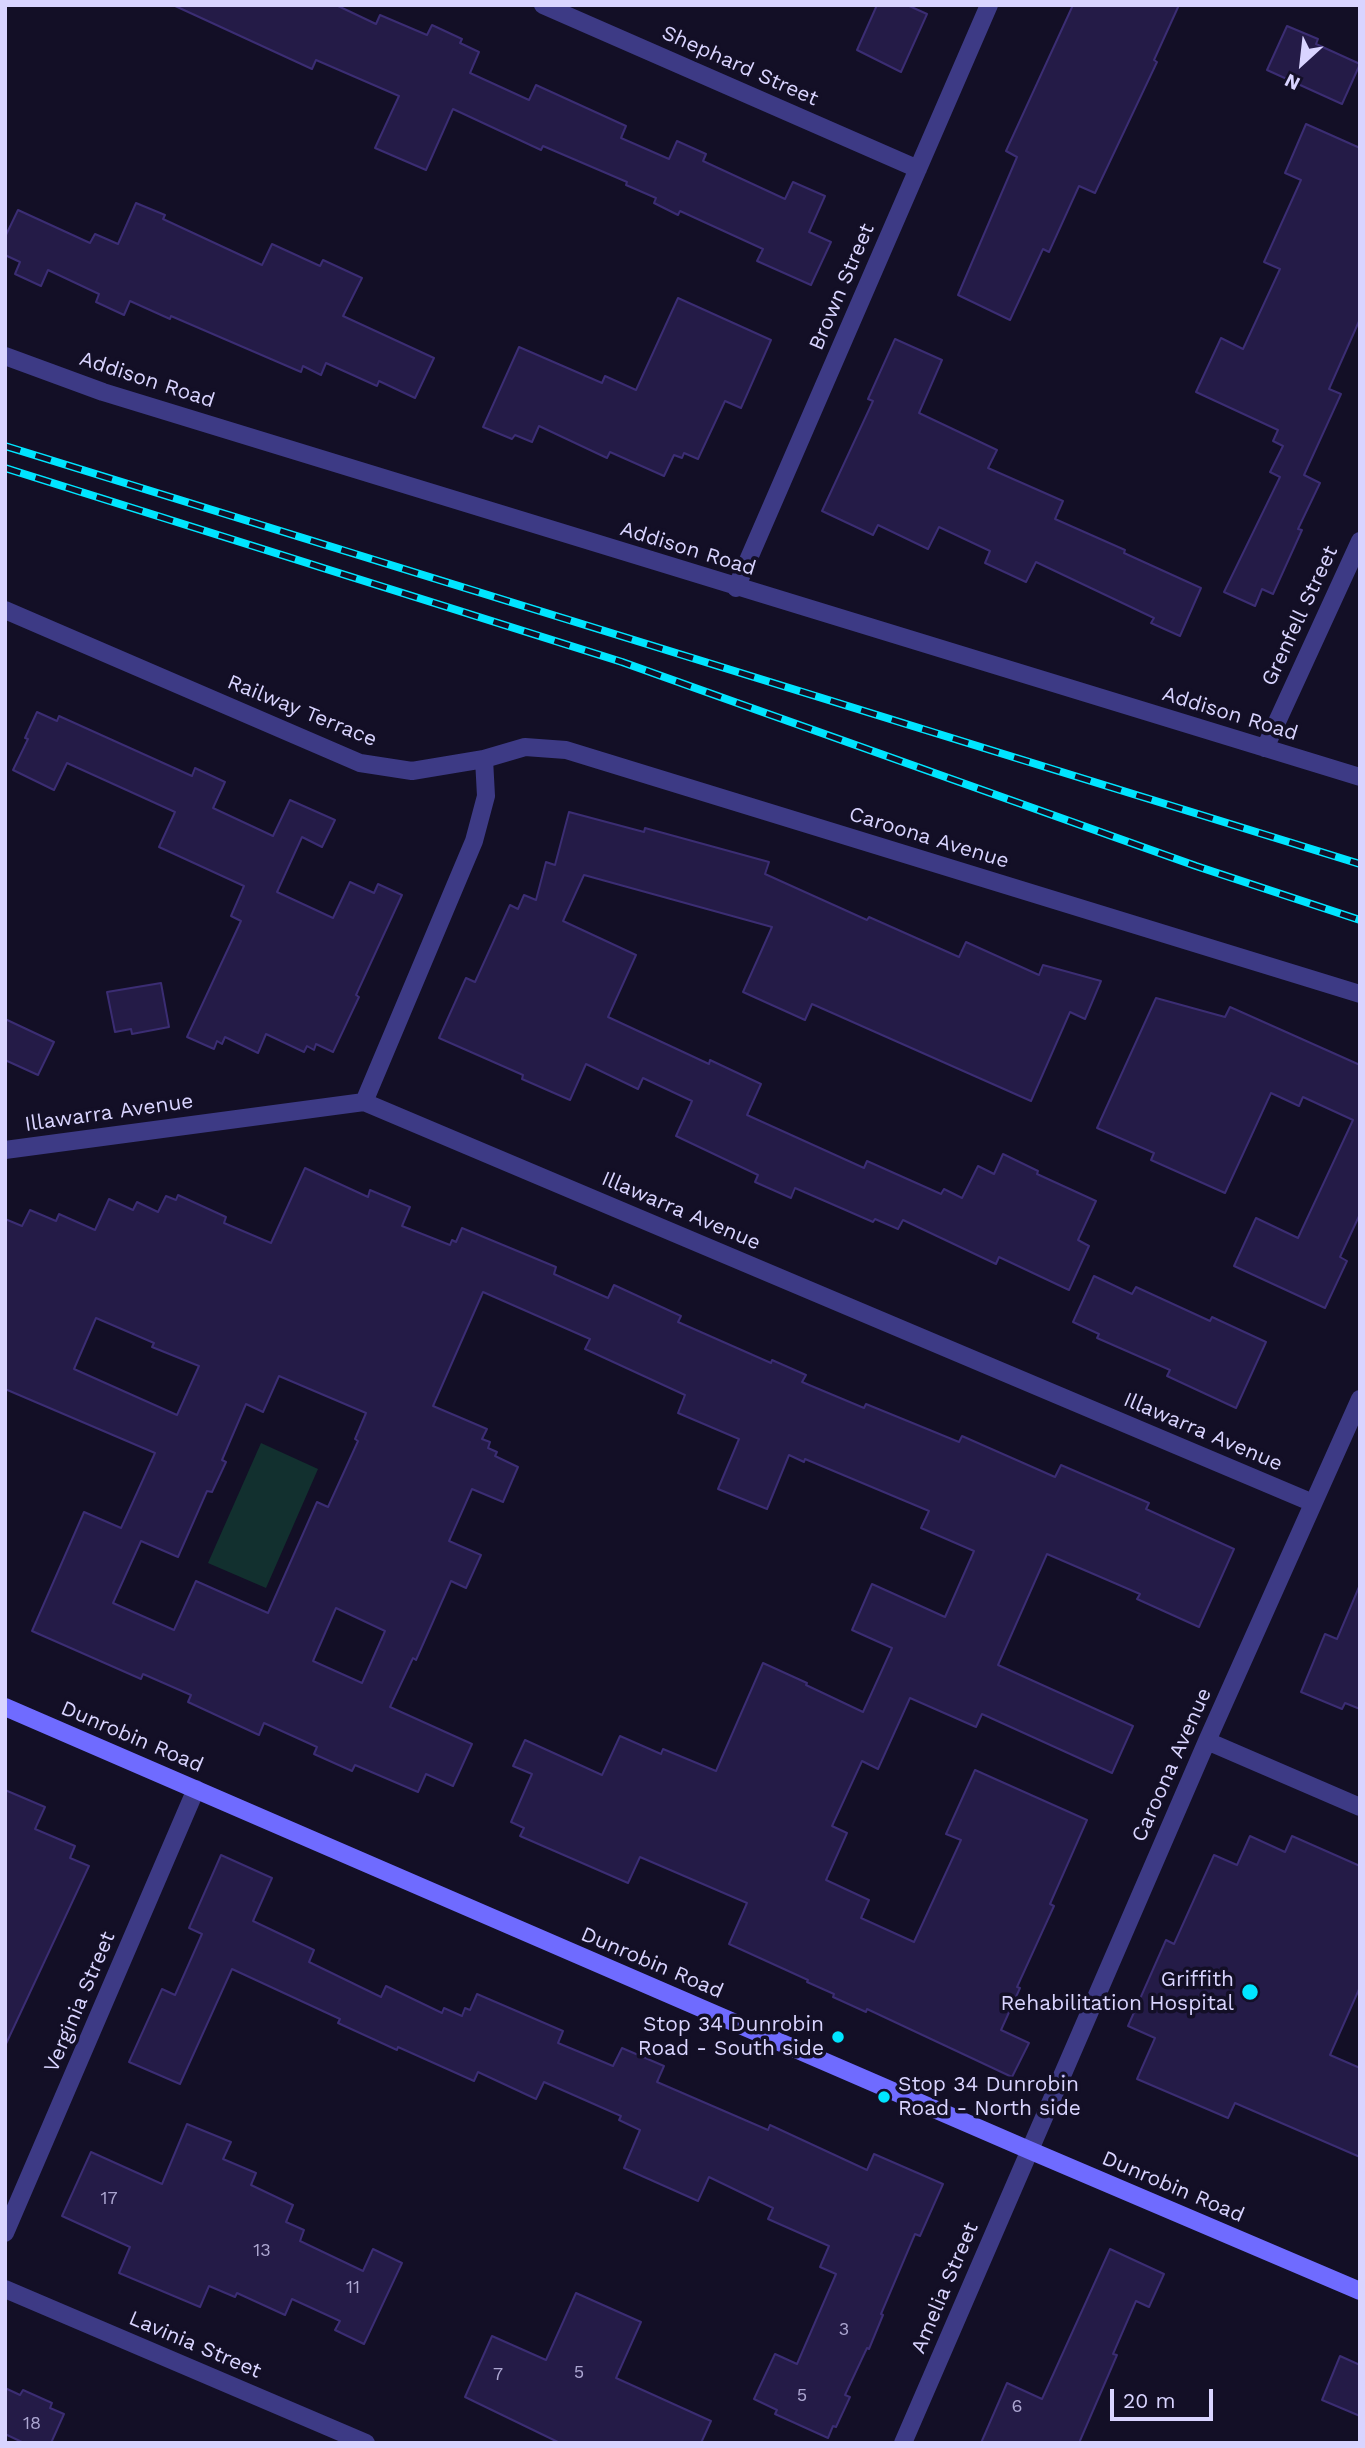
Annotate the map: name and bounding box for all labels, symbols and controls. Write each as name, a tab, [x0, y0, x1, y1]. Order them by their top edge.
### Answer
street label: Shephard Street	[658, 20, 822, 112]
north arrow	[1267, 28, 1337, 98]
text: N	[1281, 69, 1304, 96]
street label: Brown Street	[804, 220, 880, 354]
street label: Addison Road	[76, 346, 218, 414]
street label: Addison Road	[617, 516, 759, 582]
street label: Grenfell Street	[1257, 542, 1343, 690]
street label: Railway Terrace	[223, 669, 381, 753]
street label: Addison Road	[1159, 681, 1301, 747]
street label: Caroona Avenue	[846, 802, 1012, 874]
street label: Illawarra Avenue	[23, 1089, 195, 1137]
street label: Illawarra Avenue	[598, 1166, 764, 1256]
street label: Illawarra Avenue	[1120, 1387, 1286, 1477]
street label: Caroona Avenue	[1127, 1684, 1217, 1846]
street label: Dunrobin Road	[57, 1696, 207, 1778]
street label: Dunrobin Road	[577, 1922, 727, 2004]
street label: Verginia Street	[39, 1928, 121, 2076]
place label: Griffith Rehabilitation Hospital	[1000, 1967, 1234, 2017]
marker: Griffith Rehabilitation Hospital	[1240, 1982, 1260, 2002]
place label: Stop 34 Dunrobin Road - South side	[638, 2012, 824, 2062]
marker: Stop 34 Dunrobin Road - South side	[830, 2029, 846, 2045]
place label: Stop 34 Dunrobin Road - North side	[898, 2072, 1081, 2122]
marker: Stop 34 Dunrobin Road - North side	[876, 2089, 892, 2105]
street label: Dunrobin Road	[1098, 2146, 1248, 2228]
house number: 17	[100, 2188, 118, 2210]
street label: Amelia Street	[906, 2219, 984, 2357]
house number: 13	[253, 2240, 271, 2262]
house number: 11	[346, 2277, 360, 2299]
street label: Lavinia Street	[125, 2306, 265, 2384]
house number: 3	[839, 2319, 849, 2341]
house number: 5	[574, 2362, 584, 2384]
house number: 7	[493, 2364, 503, 2386]
scale bar	[1113, 2374, 1216, 2418]
house number: 5	[797, 2385, 807, 2407]
text: 20 m	[1123, 2388, 1175, 2413]
house number: 6	[1012, 2396, 1022, 2418]
house number: 18	[23, 2413, 41, 2435]

